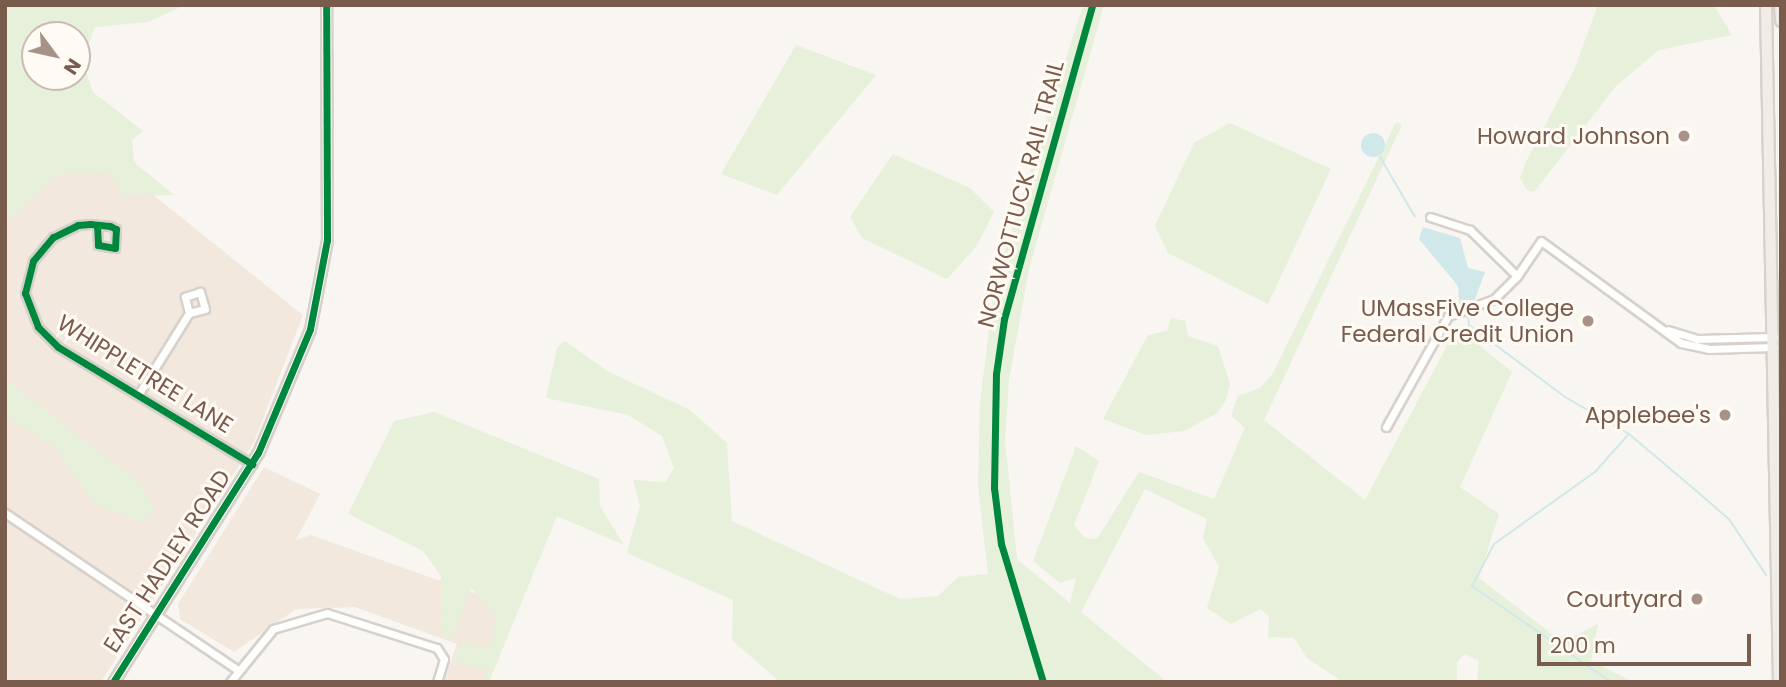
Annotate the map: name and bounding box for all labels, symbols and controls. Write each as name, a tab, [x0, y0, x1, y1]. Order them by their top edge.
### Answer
north arrow	[21, 21, 91, 91]
text: N	[57, 53, 88, 80]
street label: NORWOTTUCK RAIL TRAIL	[972, 57, 1070, 331]
place label: Howard Johnson	[1477, 122, 1670, 150]
marker: Howard Johnson	[1676, 128, 1692, 144]
place label: UMassFive College Federal Credit Union	[1341, 294, 1574, 348]
street label: WHIPPLETREE LANE	[52, 309, 238, 439]
marker: UMassFive College Federal Credit Union	[1580, 313, 1596, 329]
place label: Applebee's	[1585, 401, 1711, 429]
marker: Applebee's	[1717, 407, 1733, 423]
street label: EAST HADLEY ROAD	[98, 465, 236, 657]
place label: Courtyard	[1566, 585, 1683, 613]
marker: Courtyard	[1689, 591, 1705, 607]
scale bar	[1541, 620, 1754, 664]
text: 200 m	[1550, 631, 1616, 660]

